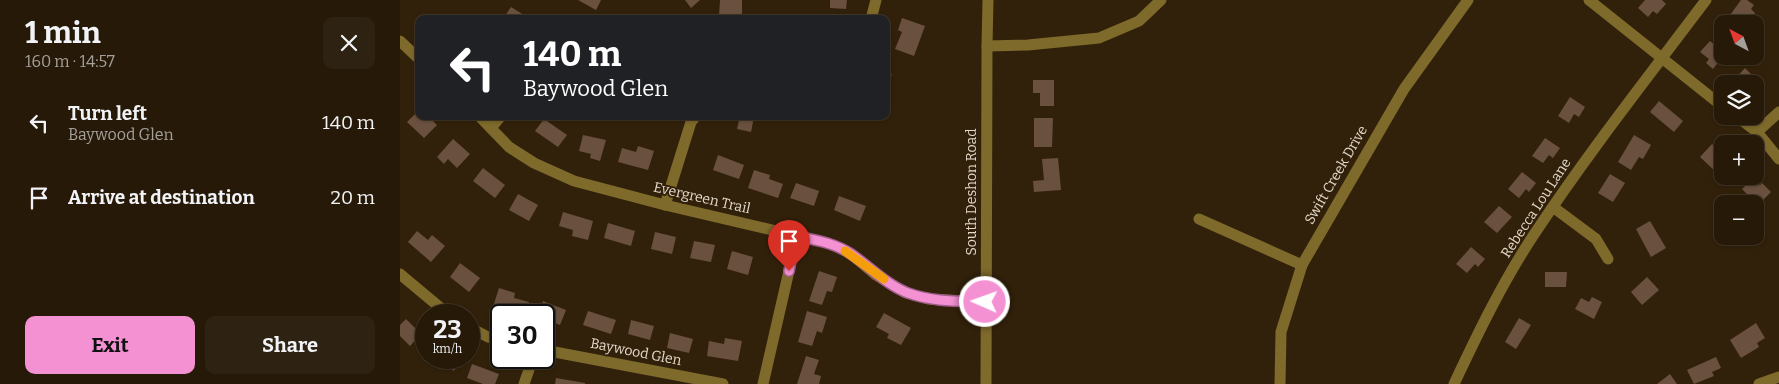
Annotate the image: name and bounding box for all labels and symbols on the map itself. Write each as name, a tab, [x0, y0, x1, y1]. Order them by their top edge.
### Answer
north arrow	[1714, 15, 1764, 65]
street label: Swift Creek Drive	[1301, 123, 1371, 227]
street label: South Deshon Road	[963, 128, 980, 256]
street label: Rebecca Lou Lane	[1497, 155, 1575, 261]
street label: Evergreen Trail	[652, 179, 752, 217]
pin	[768, 220, 810, 271]
position arrow	[958, 275, 1010, 327]
speed limit sign: 30	[490, 304, 555, 369]
street label: Baywood Glen	[589, 335, 683, 369]

